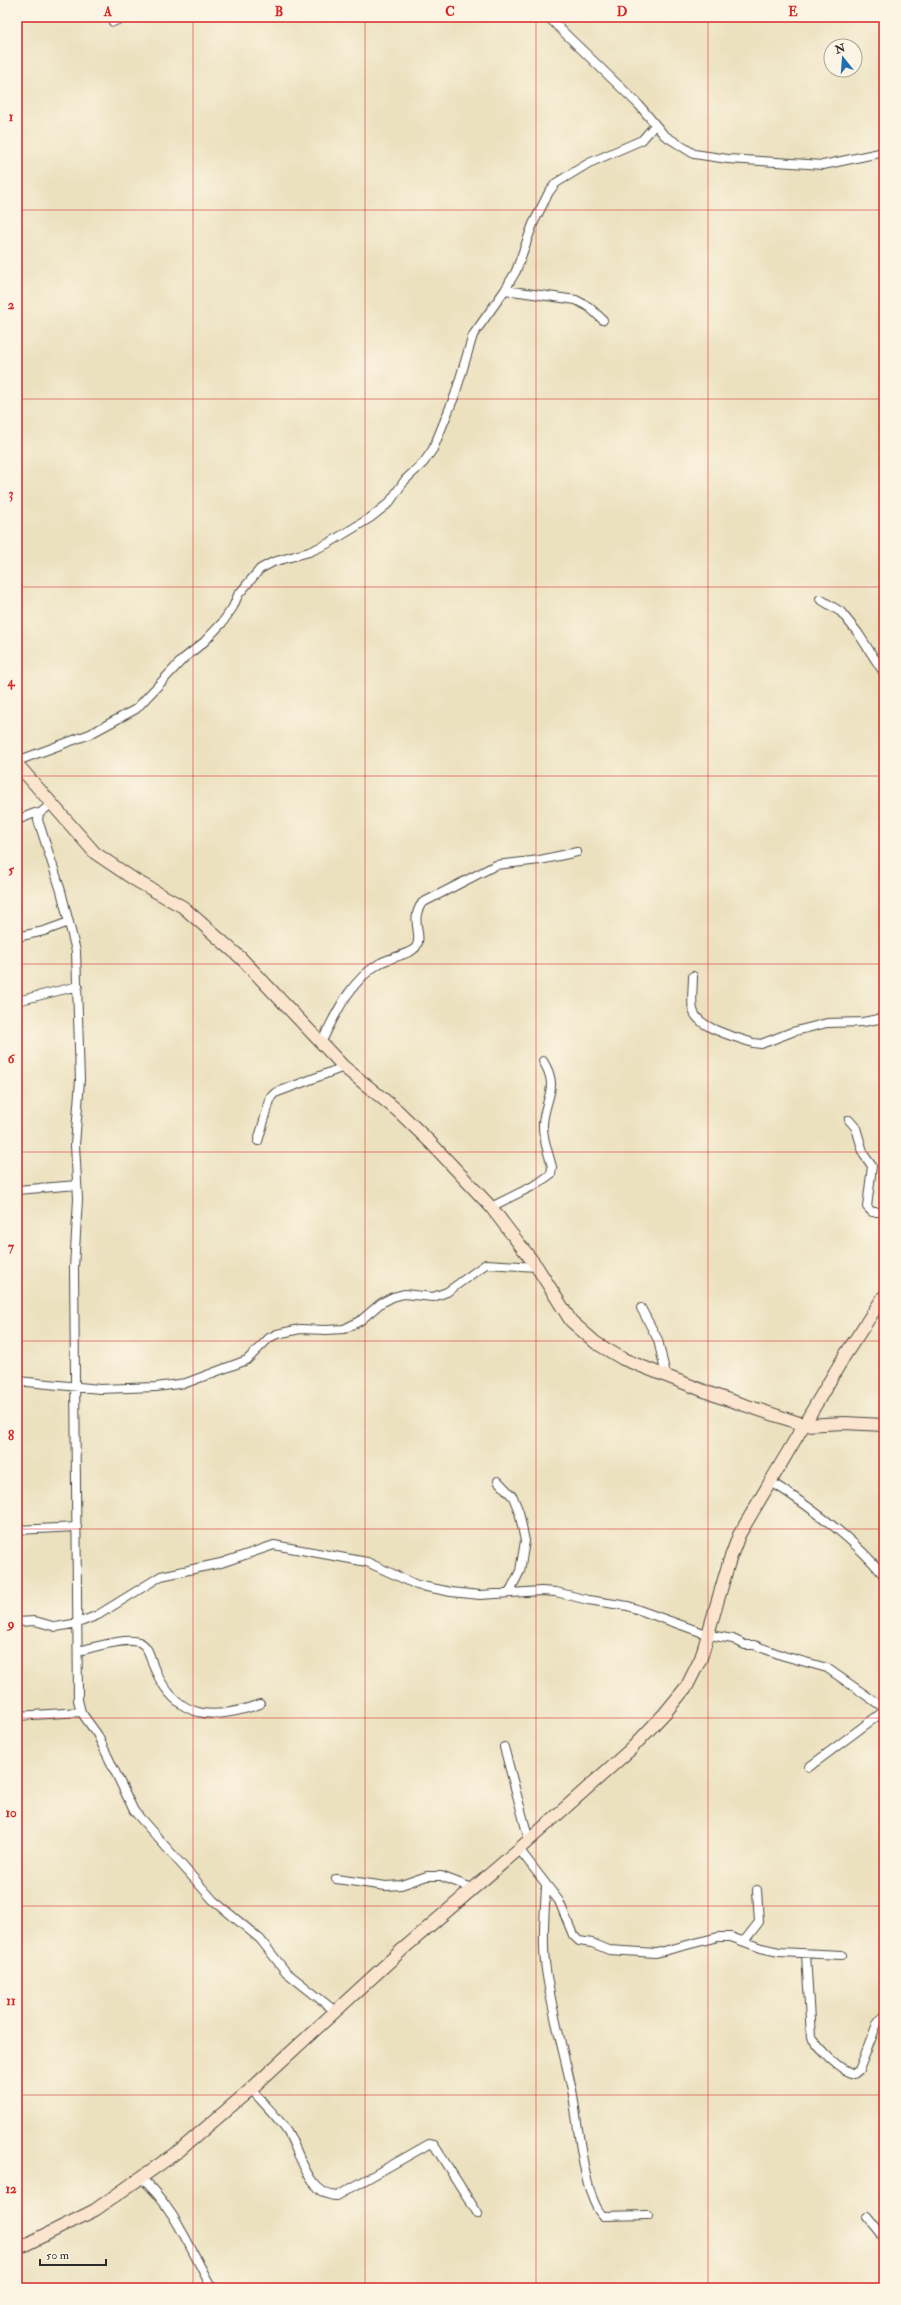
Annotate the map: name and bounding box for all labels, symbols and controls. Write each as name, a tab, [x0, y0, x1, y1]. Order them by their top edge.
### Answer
text: A	[103, 4, 113, 20]
text: B	[275, 4, 283, 20]
text: C	[445, 4, 455, 20]
text: D	[617, 4, 628, 20]
text: E	[788, 4, 798, 20]
north arrow	[823, 38, 863, 78]
text: N	[833, 41, 848, 57]
text: 1	[9, 109, 14, 125]
text: 2	[8, 297, 15, 313]
text: 3	[9, 486, 14, 502]
text: 4	[6, 674, 15, 690]
text: 5	[8, 862, 14, 878]
text: 6	[8, 1051, 16, 1067]
text: 7	[8, 1239, 15, 1255]
text: 8	[8, 1428, 14, 1444]
text: 9	[6, 1616, 15, 1632]
text: 10	[5, 1805, 17, 1821]
text: 11	[6, 1993, 16, 2009]
text: 12	[5, 2181, 17, 2197]
scale bar	[40, 2241, 106, 2267]
text: 50 m	[46, 2248, 70, 2263]

